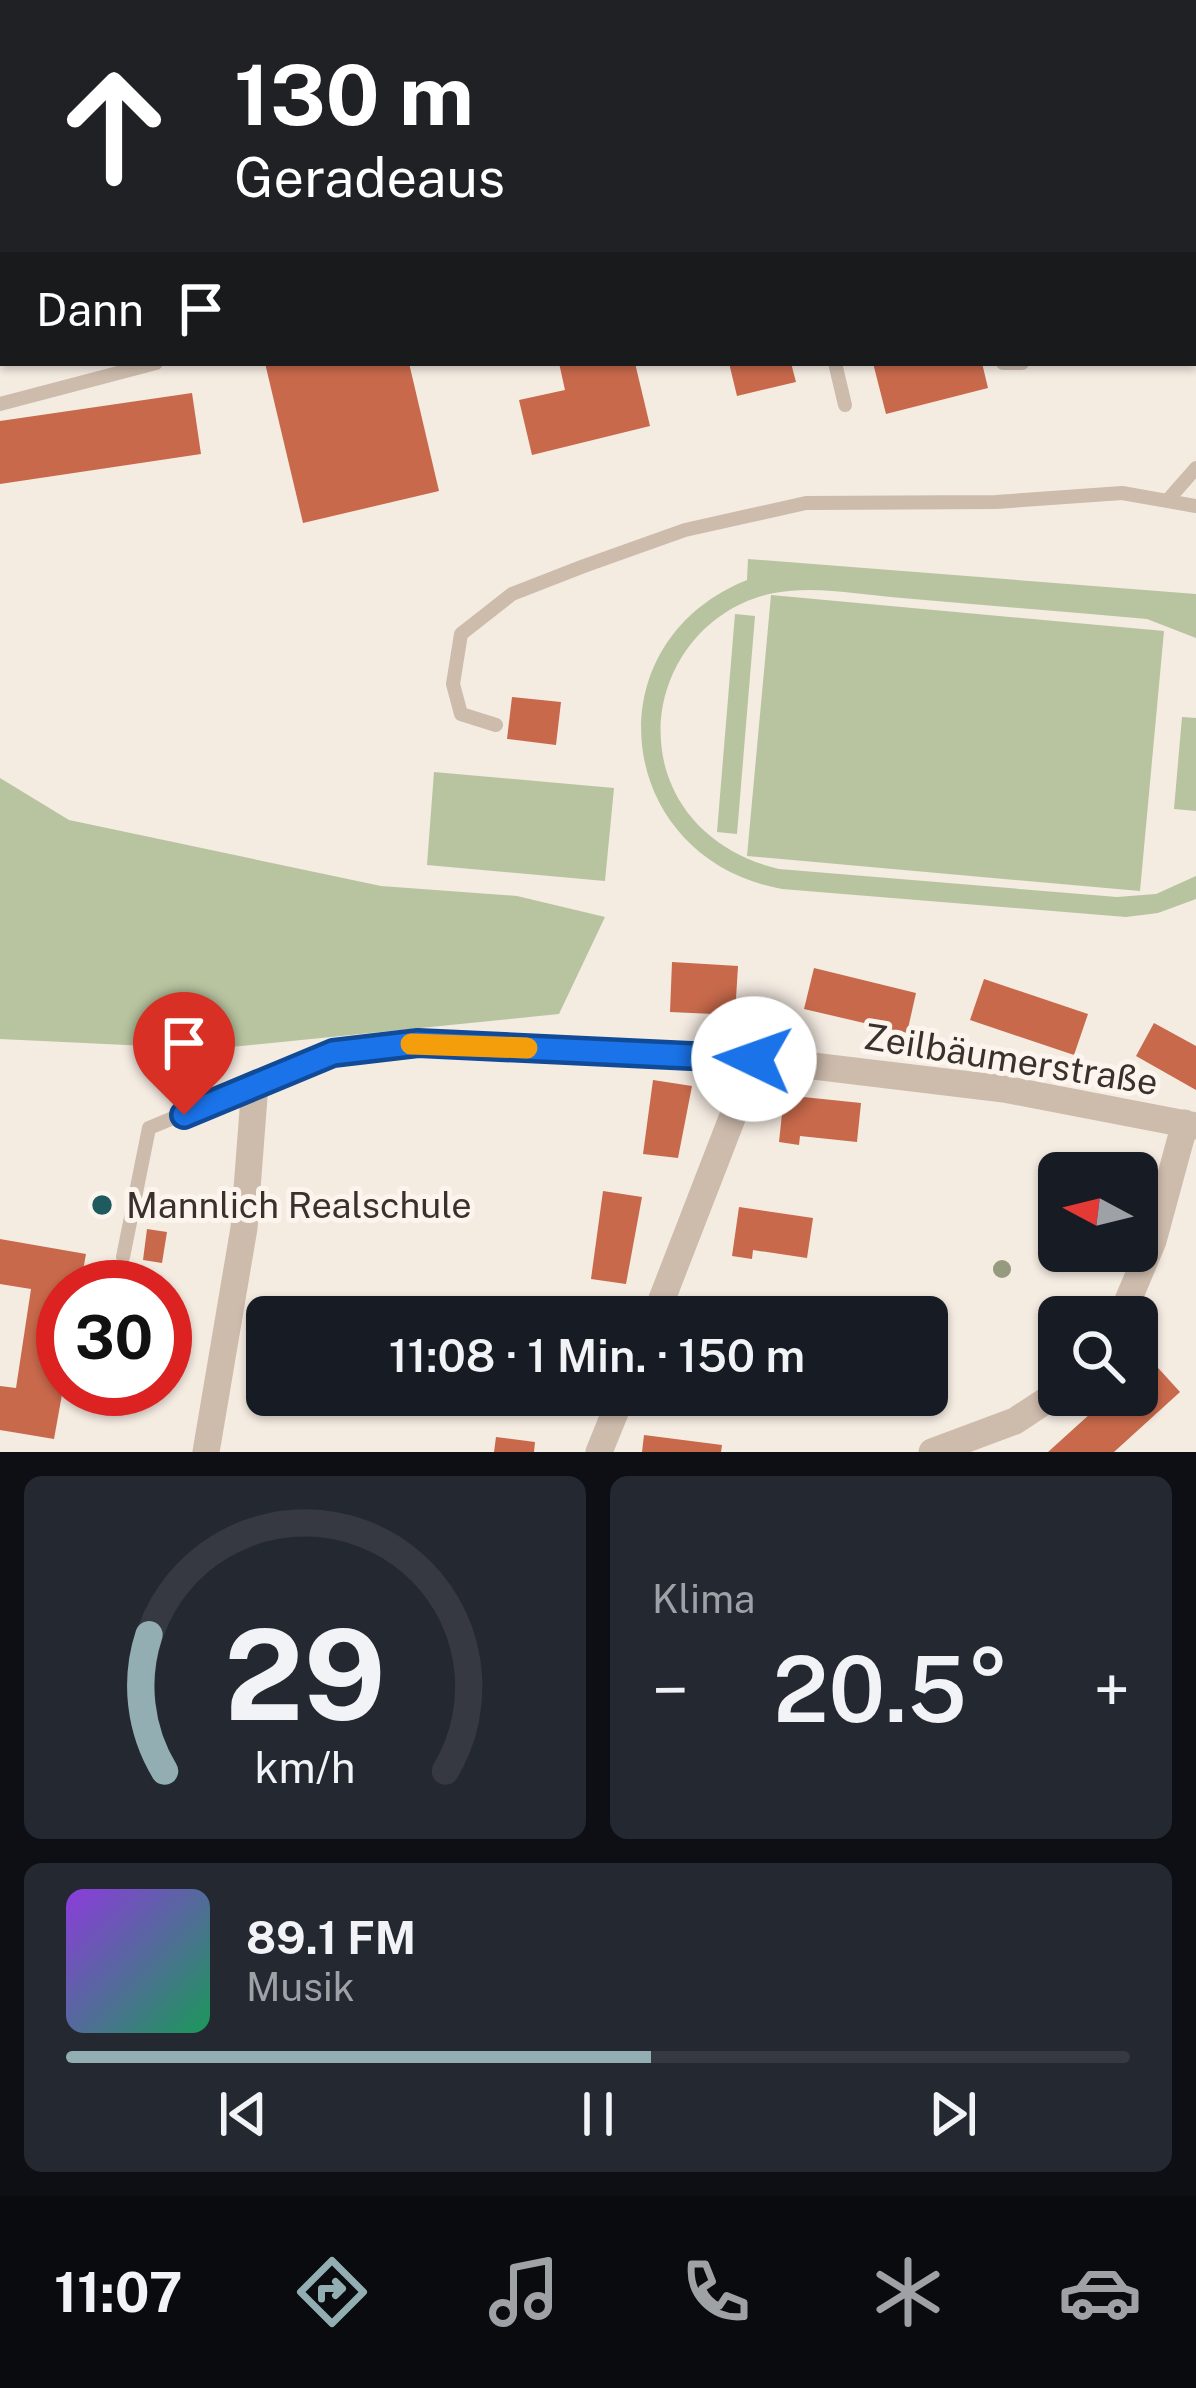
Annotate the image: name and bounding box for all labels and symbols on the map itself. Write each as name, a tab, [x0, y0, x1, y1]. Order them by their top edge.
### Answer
pin	[133, 992, 235, 1115]
position arrow	[691, 996, 817, 1122]
street label: Zeilbäumerstraße	[861, 1015, 1161, 1103]
north arrow	[1038, 1152, 1158, 1272]
place label: Mannlich Realschule	[126, 1184, 472, 1226]
marker: Mannlich Realschule	[89, 1192, 115, 1218]
speed limit sign: 30	[36, 1260, 192, 1416]

